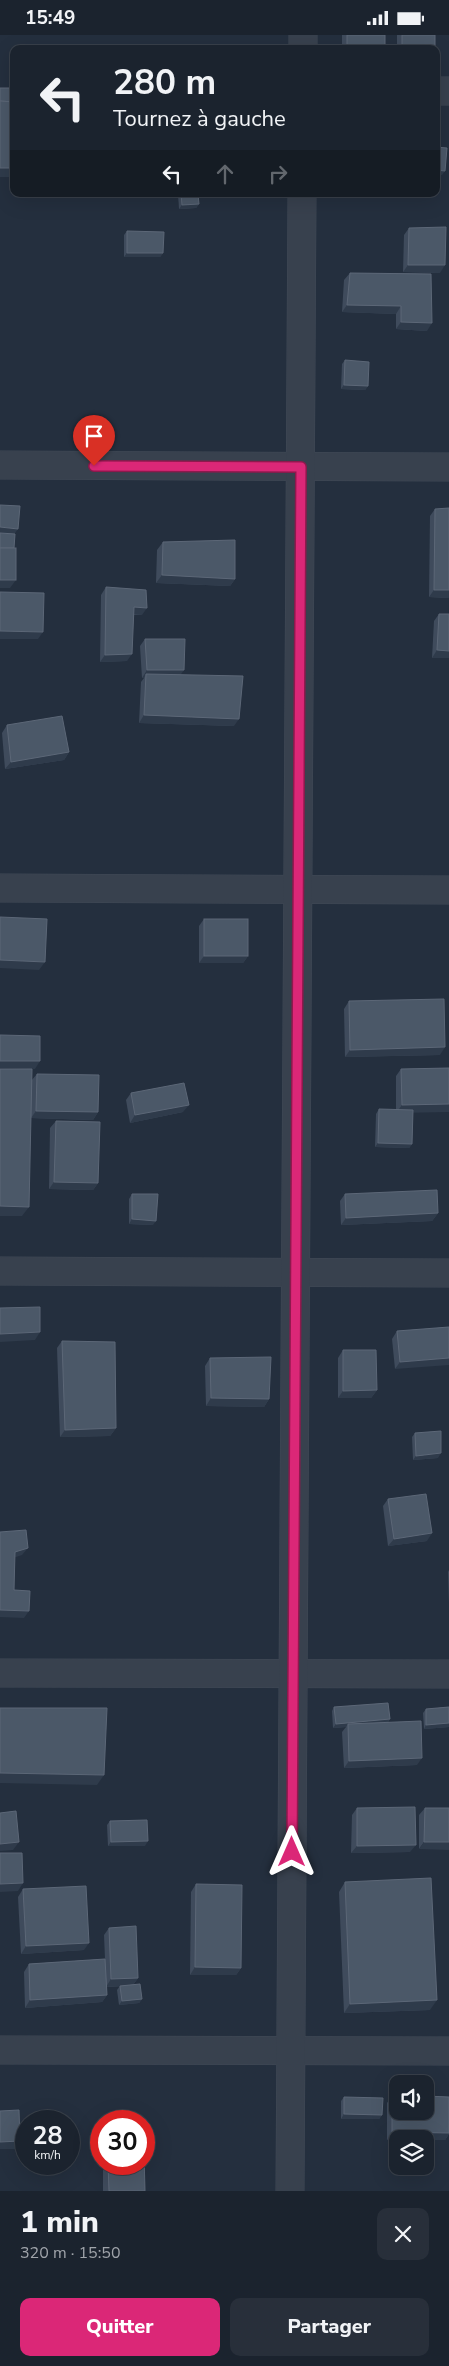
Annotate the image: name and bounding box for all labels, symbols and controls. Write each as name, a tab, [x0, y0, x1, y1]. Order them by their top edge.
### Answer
text: 15:49	[25, 5, 75, 31]
text: 280 m	[113, 59, 216, 106]
icon: left	[30, 65, 95, 130]
text: Tournez à gauche	[113, 104, 286, 134]
icon: left	[158, 160, 186, 188]
icon: ahead	[211, 160, 239, 188]
icon: right	[264, 160, 292, 188]
pin	[73, 415, 115, 466]
icon: arrive	[80, 422, 108, 450]
position arrow	[265, 1825, 317, 1877]
map controls	[389, 2075, 434, 2175]
button: sound	[389, 2075, 434, 2120]
speed limit sign: 30	[90, 2110, 155, 2175]
text: 28	[32, 2119, 63, 2153]
button: layers	[389, 2130, 434, 2175]
text: km/h	[34, 2147, 61, 2163]
text: 1 min	[20, 2202, 99, 2243]
button: close	[377, 2208, 429, 2260]
text: 320 m · 15:50	[20, 2242, 121, 2264]
button: Quitter	[20, 2298, 220, 2356]
button: Partager	[230, 2298, 429, 2356]

